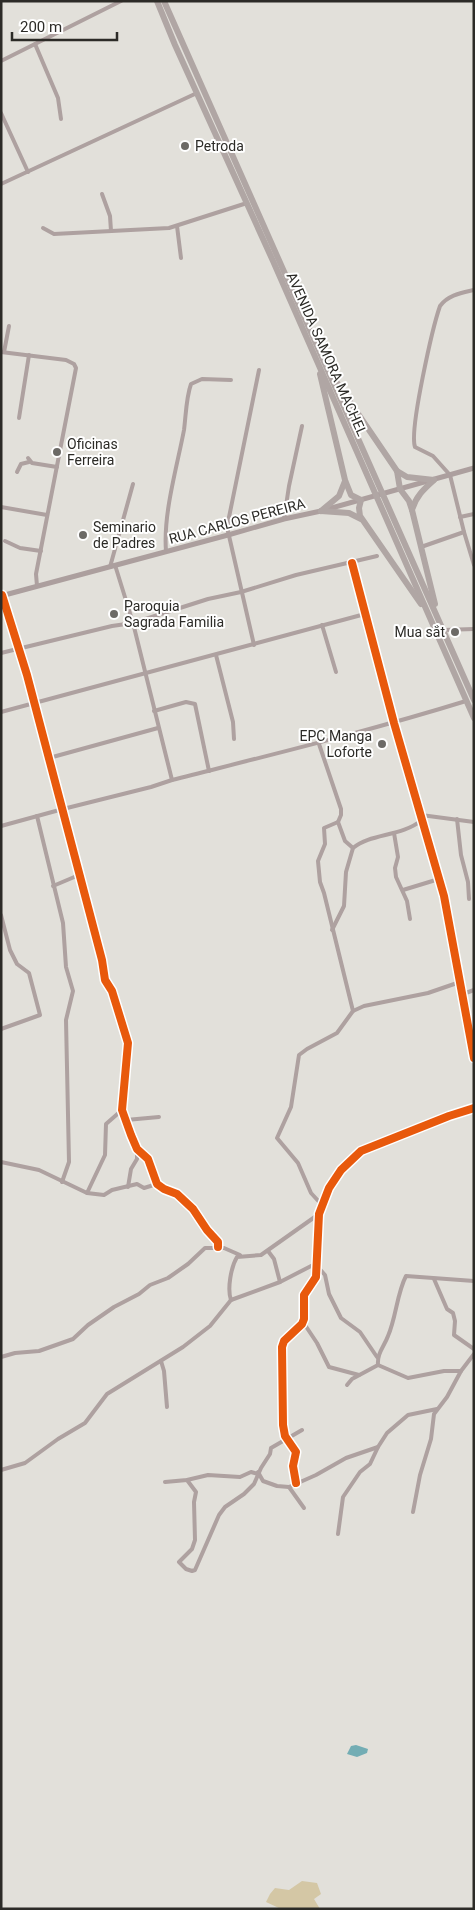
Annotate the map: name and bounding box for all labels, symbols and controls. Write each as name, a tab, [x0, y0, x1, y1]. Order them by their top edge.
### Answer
scale bar	[12, 10, 118, 42]
text: 200 m	[20, 18, 62, 36]
place label: Petroda	[195, 138, 244, 154]
marker: Petroda	[179, 140, 191, 152]
street label: AVENIDA SAMORA MACHEL	[284, 270, 371, 439]
place label: Oficinas Ferreira	[67, 436, 118, 468]
marker: Oficinas Ferreira	[51, 446, 63, 458]
street label: RUA CARLOS PEREIRA	[167, 495, 307, 547]
place label: Seminario de Padres	[93, 519, 156, 551]
marker: Seminario de Padres	[77, 529, 89, 541]
place label: Paroquia Sagrada Familia	[124, 598, 224, 630]
marker: Paroquia Sagrada Familia	[108, 608, 120, 620]
place label: Mua sắt	[395, 624, 445, 640]
marker: Mua sắt	[449, 626, 461, 638]
place label: EPC Manga Loforte	[300, 728, 372, 760]
marker: EPC Manga Loforte	[376, 738, 388, 750]

